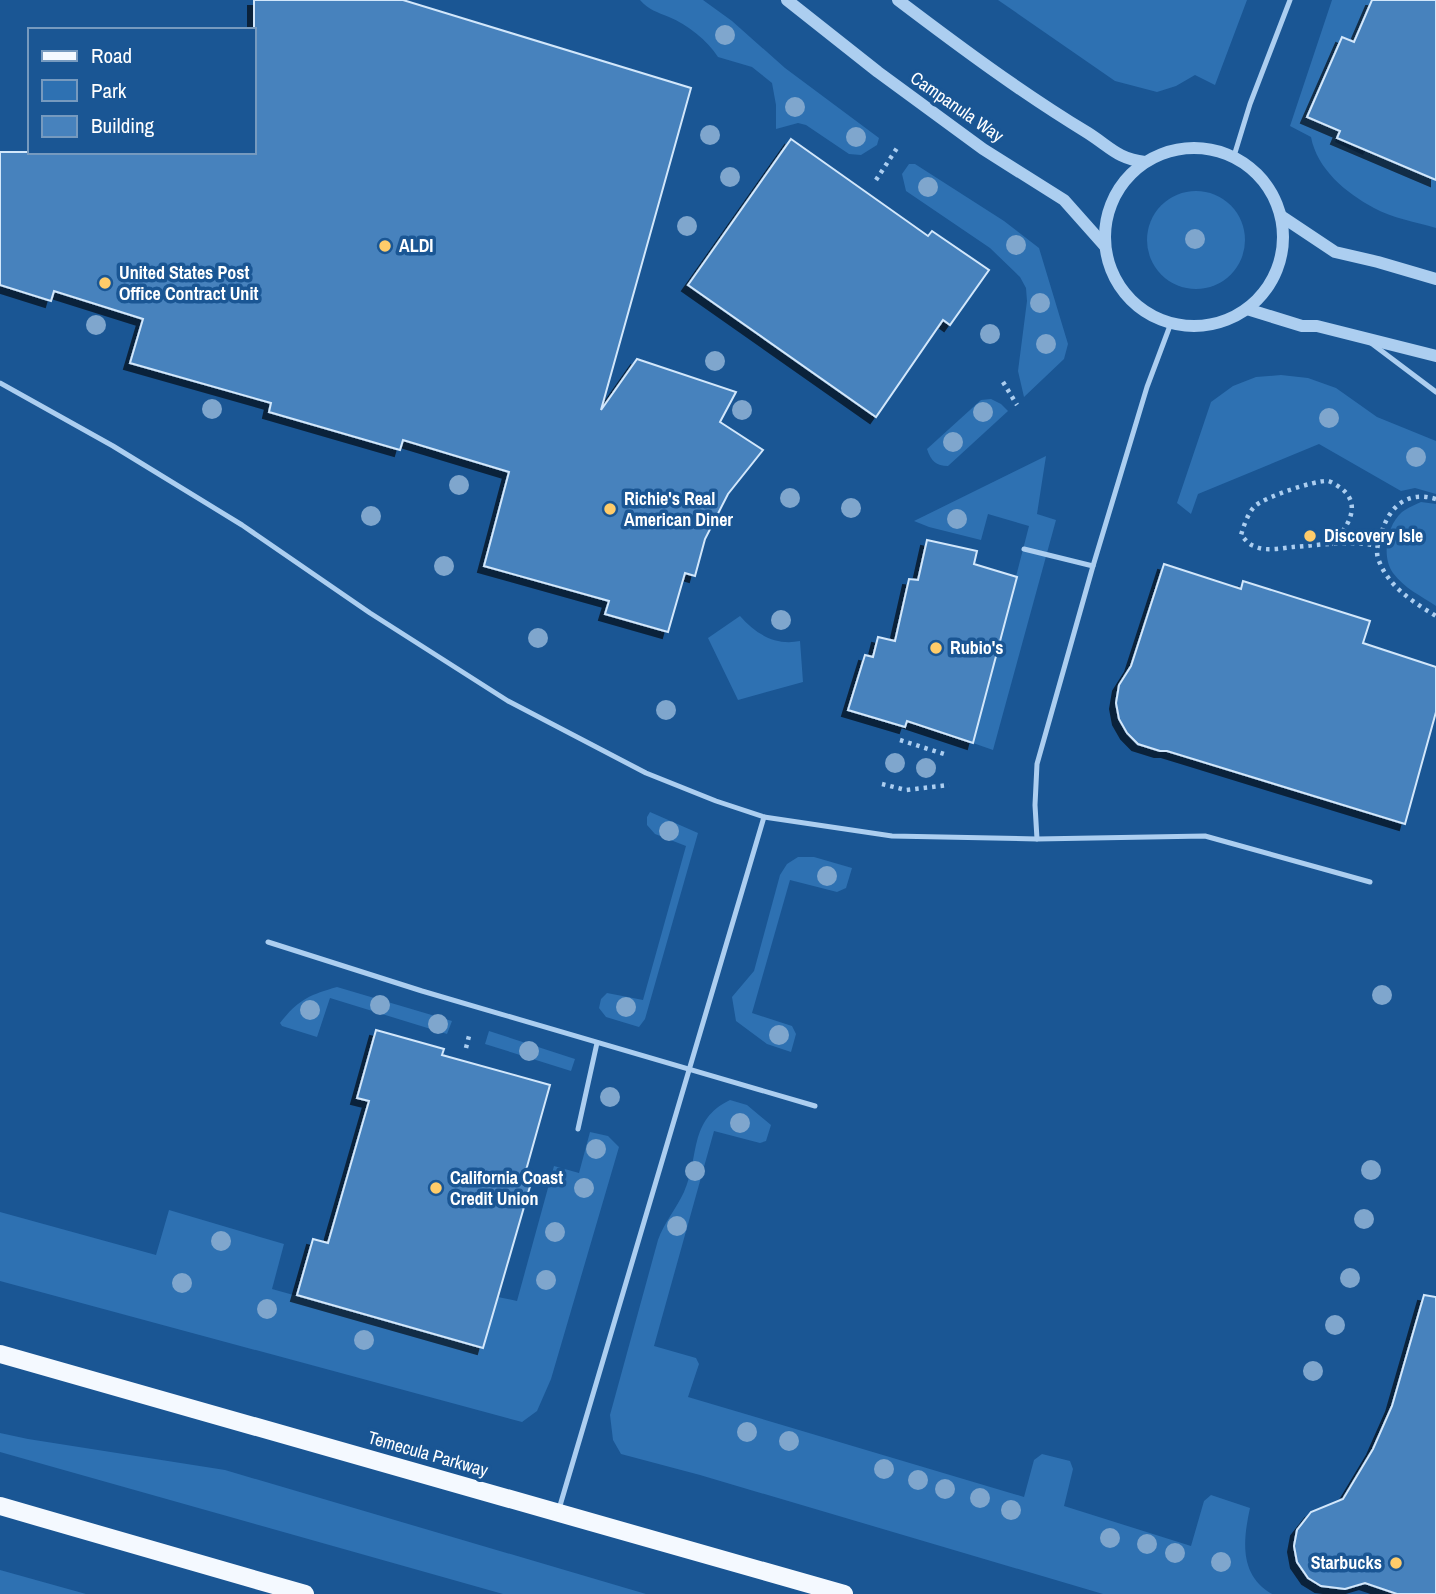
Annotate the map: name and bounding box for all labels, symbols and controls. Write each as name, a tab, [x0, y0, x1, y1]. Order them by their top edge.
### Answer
legend	[28, 28, 256, 154]
text: Road	[91, 41, 132, 70]
street label: Campanula Way	[906, 65, 1009, 148]
text: Park	[91, 76, 127, 105]
text: Building	[91, 111, 155, 140]
place label: ALDI	[399, 233, 433, 258]
marker: ALDI	[377, 238, 393, 254]
place label: United States Post Office Contract Unit	[119, 260, 258, 306]
marker: United States Post Office Contract Unit	[97, 275, 113, 291]
place label: Richie's Real American Diner	[624, 486, 733, 532]
marker: Richie's Real American Diner	[602, 501, 618, 517]
place label: Discovery Isle	[1324, 523, 1423, 548]
marker: Discovery Isle	[1302, 528, 1318, 544]
place label: Rubio's	[950, 635, 1004, 660]
marker: Rubio's	[928, 640, 944, 656]
place label: California Coast Credit Union	[450, 1165, 563, 1211]
marker: California Coast Credit Union	[428, 1180, 444, 1196]
street label: Temecula Parkway	[365, 1424, 492, 1483]
place label: Starbucks	[1311, 1550, 1382, 1575]
marker: Starbucks	[1388, 1555, 1404, 1571]

